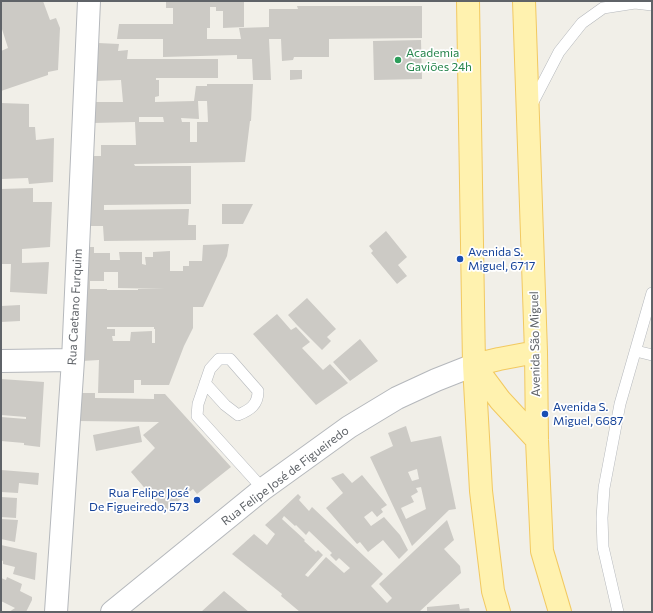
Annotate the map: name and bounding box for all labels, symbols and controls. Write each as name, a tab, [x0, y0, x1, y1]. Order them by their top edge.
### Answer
place label: Academia Gaviões 24h	[406, 46, 472, 74]
marker: Academia Gaviões 24h	[393, 55, 403, 65]
place label: Avenida S. Miguel, 6717	[468, 245, 535, 273]
street label: Rua Caetano Furquim	[65, 248, 85, 366]
marker: Avenida S. Miguel, 6717	[455, 254, 465, 264]
street label: Avenida São Miguel	[527, 291, 543, 397]
place label: Avenida S. Miguel, 6687	[553, 400, 623, 428]
marker: Avenida S. Miguel, 6687	[540, 409, 550, 419]
street label: Rua Felipe José de Figueiredo	[218, 423, 352, 529]
place label: Rua Felipe José De Figueiredo, 573	[89, 486, 189, 514]
marker: Rua Felipe José De Figueiredo, 573	[192, 495, 202, 505]

